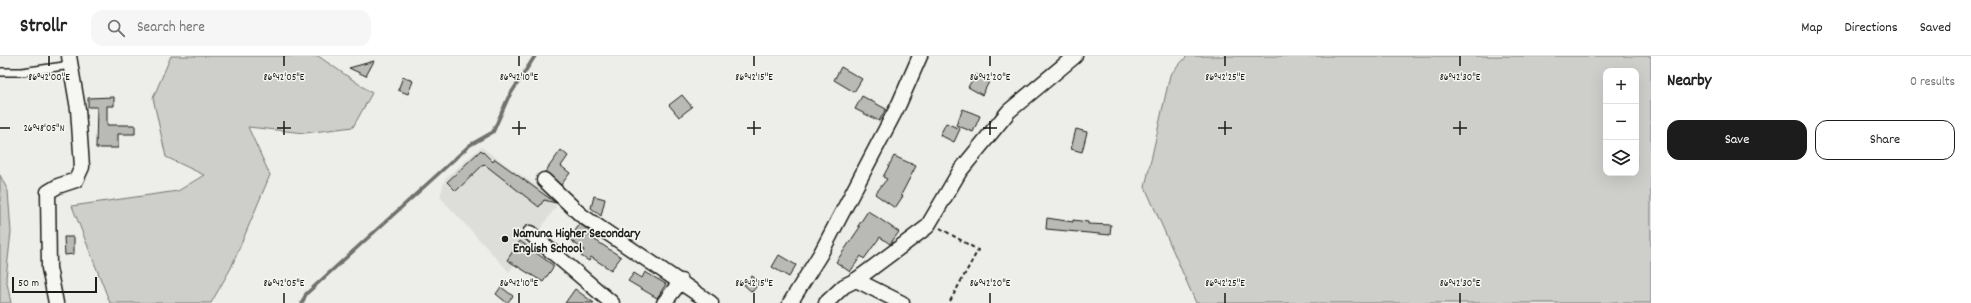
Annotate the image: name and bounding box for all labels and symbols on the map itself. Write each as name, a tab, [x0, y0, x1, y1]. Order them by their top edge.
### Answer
text: 86°42'00"E	[28, 71, 70, 85]
text: 86°42'05"E	[264, 71, 305, 85]
text: 86°42'10"E	[500, 71, 539, 85]
text: 86°42'15"E	[735, 71, 773, 85]
text: 86°42'20"E	[970, 71, 1011, 85]
text: 86°42'25"E	[1205, 71, 1245, 85]
text: 86°42'30"E	[1440, 71, 1481, 85]
text: 26°48'05"N	[23, 122, 65, 136]
place label: Namuna Higher Secondary English School	[513, 225, 641, 259]
marker: Namuna Higher Secondary English School	[500, 234, 510, 244]
scale bar	[12, 275, 97, 294]
text: 86°42'05"E	[264, 277, 305, 291]
text: 86°42'10"E	[500, 277, 539, 291]
text: 86°42'15"E	[735, 277, 773, 291]
text: 86°42'20"E	[970, 277, 1011, 291]
text: 86°42'25"E	[1205, 277, 1245, 291]
text: 86°42'30"E	[1440, 277, 1481, 291]

